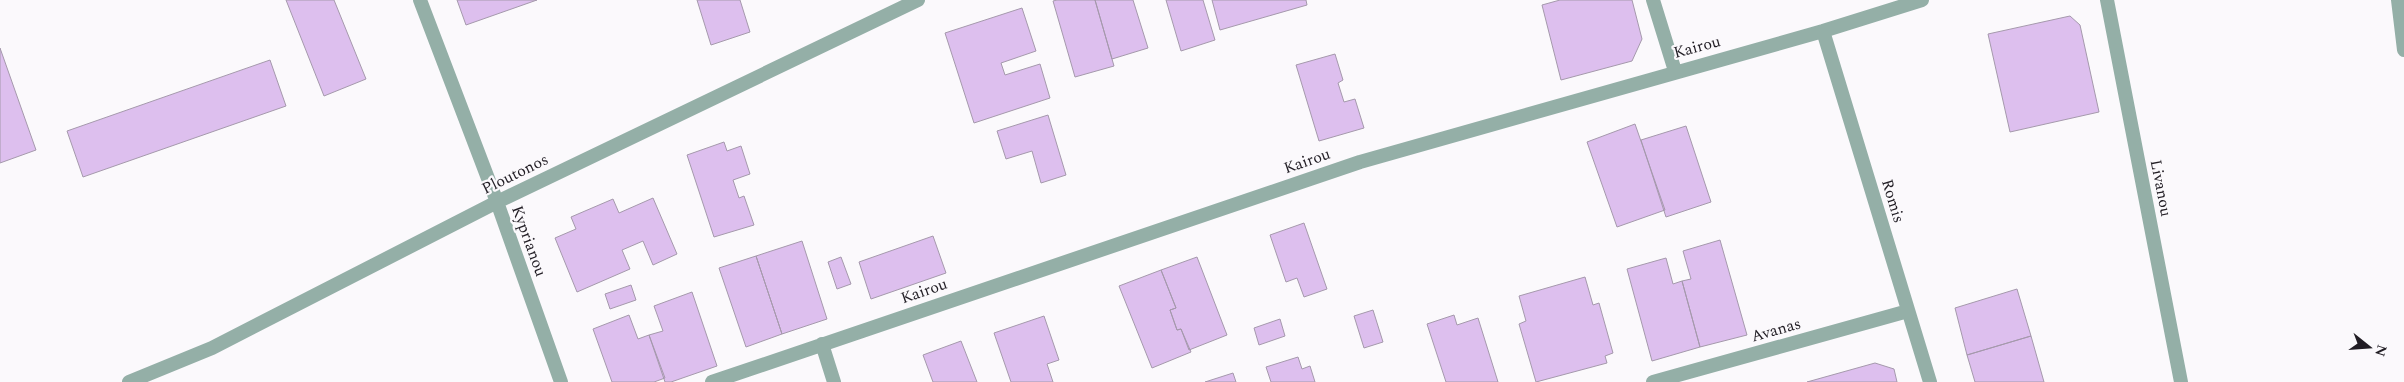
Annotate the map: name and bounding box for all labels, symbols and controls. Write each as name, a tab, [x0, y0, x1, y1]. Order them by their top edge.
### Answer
street label: Kairou	[1671, 29, 1723, 65]
street label: Kairou	[1280, 142, 1334, 180]
street label: Ploutonos	[478, 147, 552, 201]
street label: Livanou	[2144, 157, 2178, 219]
street label: Romis	[1875, 176, 1911, 226]
street label: Kyprianou	[505, 202, 553, 280]
street label: Kairou	[897, 272, 951, 310]
street label: Avanas	[1748, 311, 1804, 349]
north arrow	[2344, 322, 2394, 372]
text: N	[2369, 342, 2393, 359]

